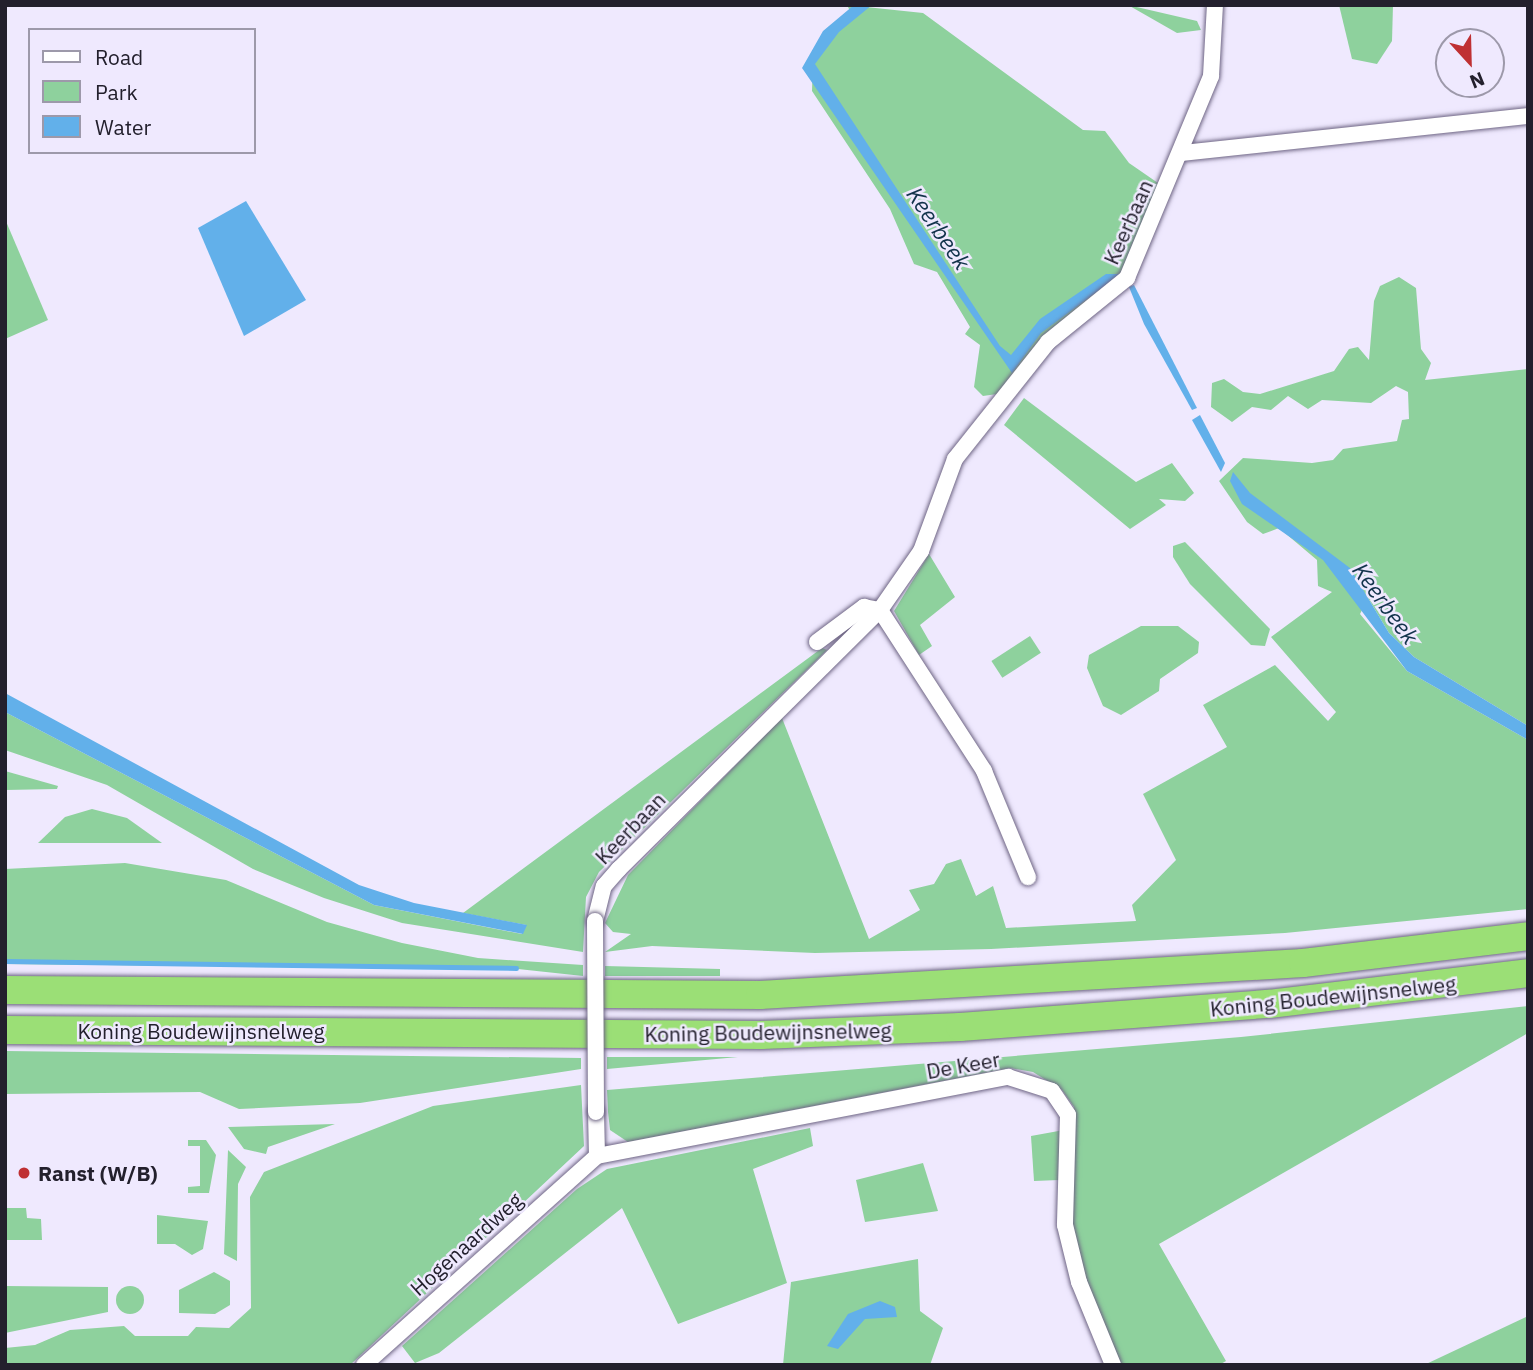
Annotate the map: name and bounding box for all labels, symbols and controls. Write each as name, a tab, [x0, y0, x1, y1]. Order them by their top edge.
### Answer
legend	[28, 28, 256, 154]
north arrow	[1435, 28, 1505, 98]
text: Road	[95, 43, 143, 71]
text: N	[1466, 67, 1488, 94]
text: Park	[95, 78, 138, 106]
text: Water	[95, 113, 151, 141]
street label: Keerbaan	[1098, 176, 1158, 268]
water label: Keerbeek	[901, 181, 977, 275]
water label: Keerbeek	[1347, 557, 1425, 649]
street label: Keerbaan	[590, 787, 670, 869]
street label: Koning Boudewijnsnelweg	[1209, 971, 1457, 1021]
street label: Koning Boudewijnsnelweg	[644, 1017, 892, 1047]
street label: Koning Boudewijnsnelweg	[77, 1018, 325, 1044]
street label: De Keer	[924, 1046, 1002, 1084]
place label: Ranst (W/B)	[38, 1160, 157, 1186]
marker: Ranst (W/B)	[16, 1165, 32, 1181]
street label: Hogenaardweg	[405, 1187, 527, 1301]

